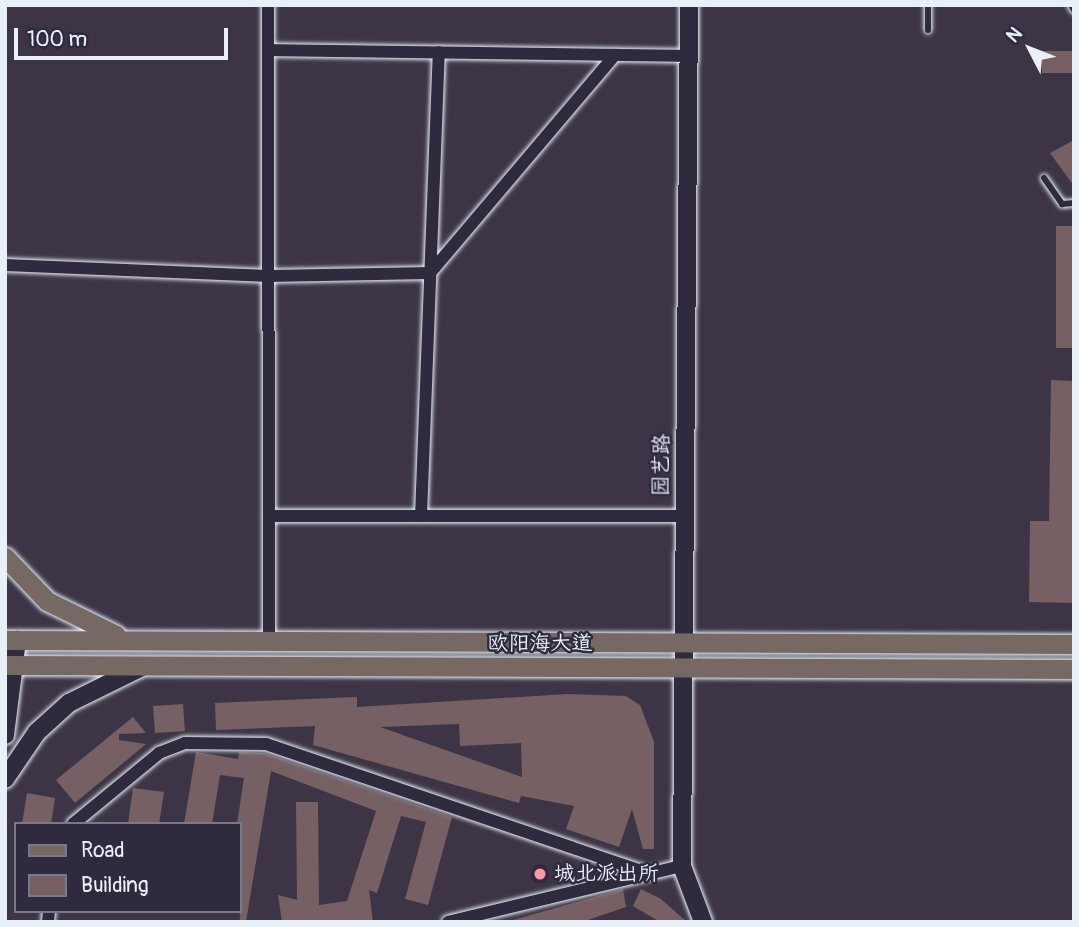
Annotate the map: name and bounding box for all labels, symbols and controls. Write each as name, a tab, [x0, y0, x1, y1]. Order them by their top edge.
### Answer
scale bar	[18, 14, 231, 58]
north arrow	[995, 14, 1065, 84]
text: N	[1001, 22, 1028, 48]
text: 100 m	[27, 26, 87, 53]
street label: 园艺路	[649, 433, 675, 497]
street label: 欧阳海大道	[488, 631, 592, 657]
legend	[14, 822, 242, 913]
text: Road	[81, 837, 125, 864]
place label: 城北派出所	[554, 861, 659, 887]
marker: 城北派出所	[532, 866, 548, 882]
text: Building	[81, 872, 148, 899]

